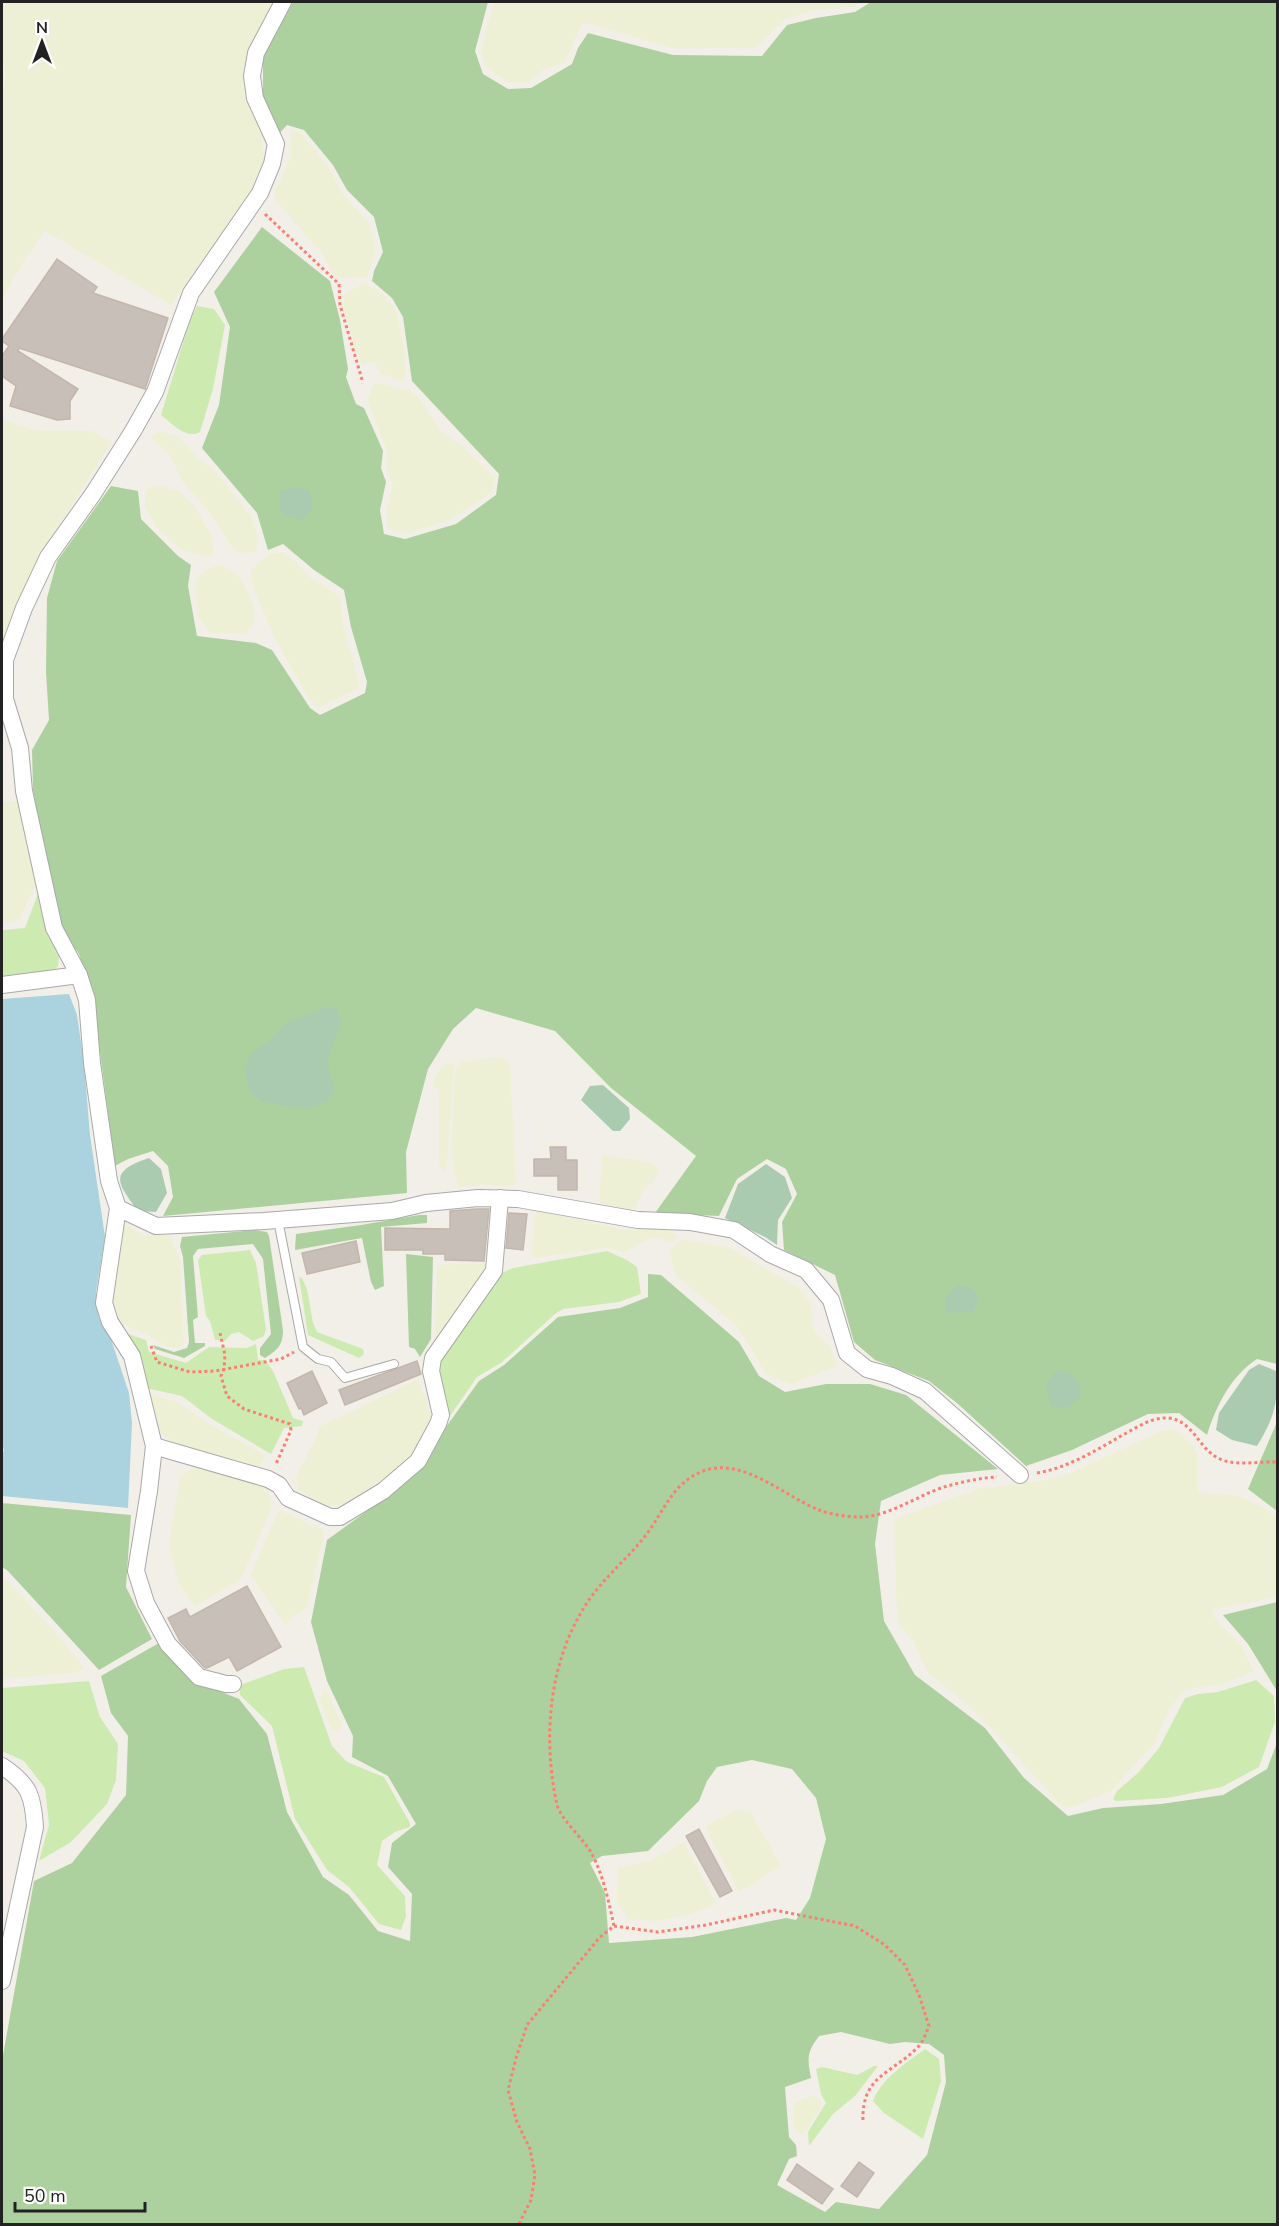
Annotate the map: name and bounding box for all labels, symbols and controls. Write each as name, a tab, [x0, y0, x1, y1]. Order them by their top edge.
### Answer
north arrow	[12, 12, 72, 72]
text: N	[36, 17, 48, 39]
scale bar	[15, 2175, 146, 2213]
text: 50 m	[24, 2184, 66, 2208]

